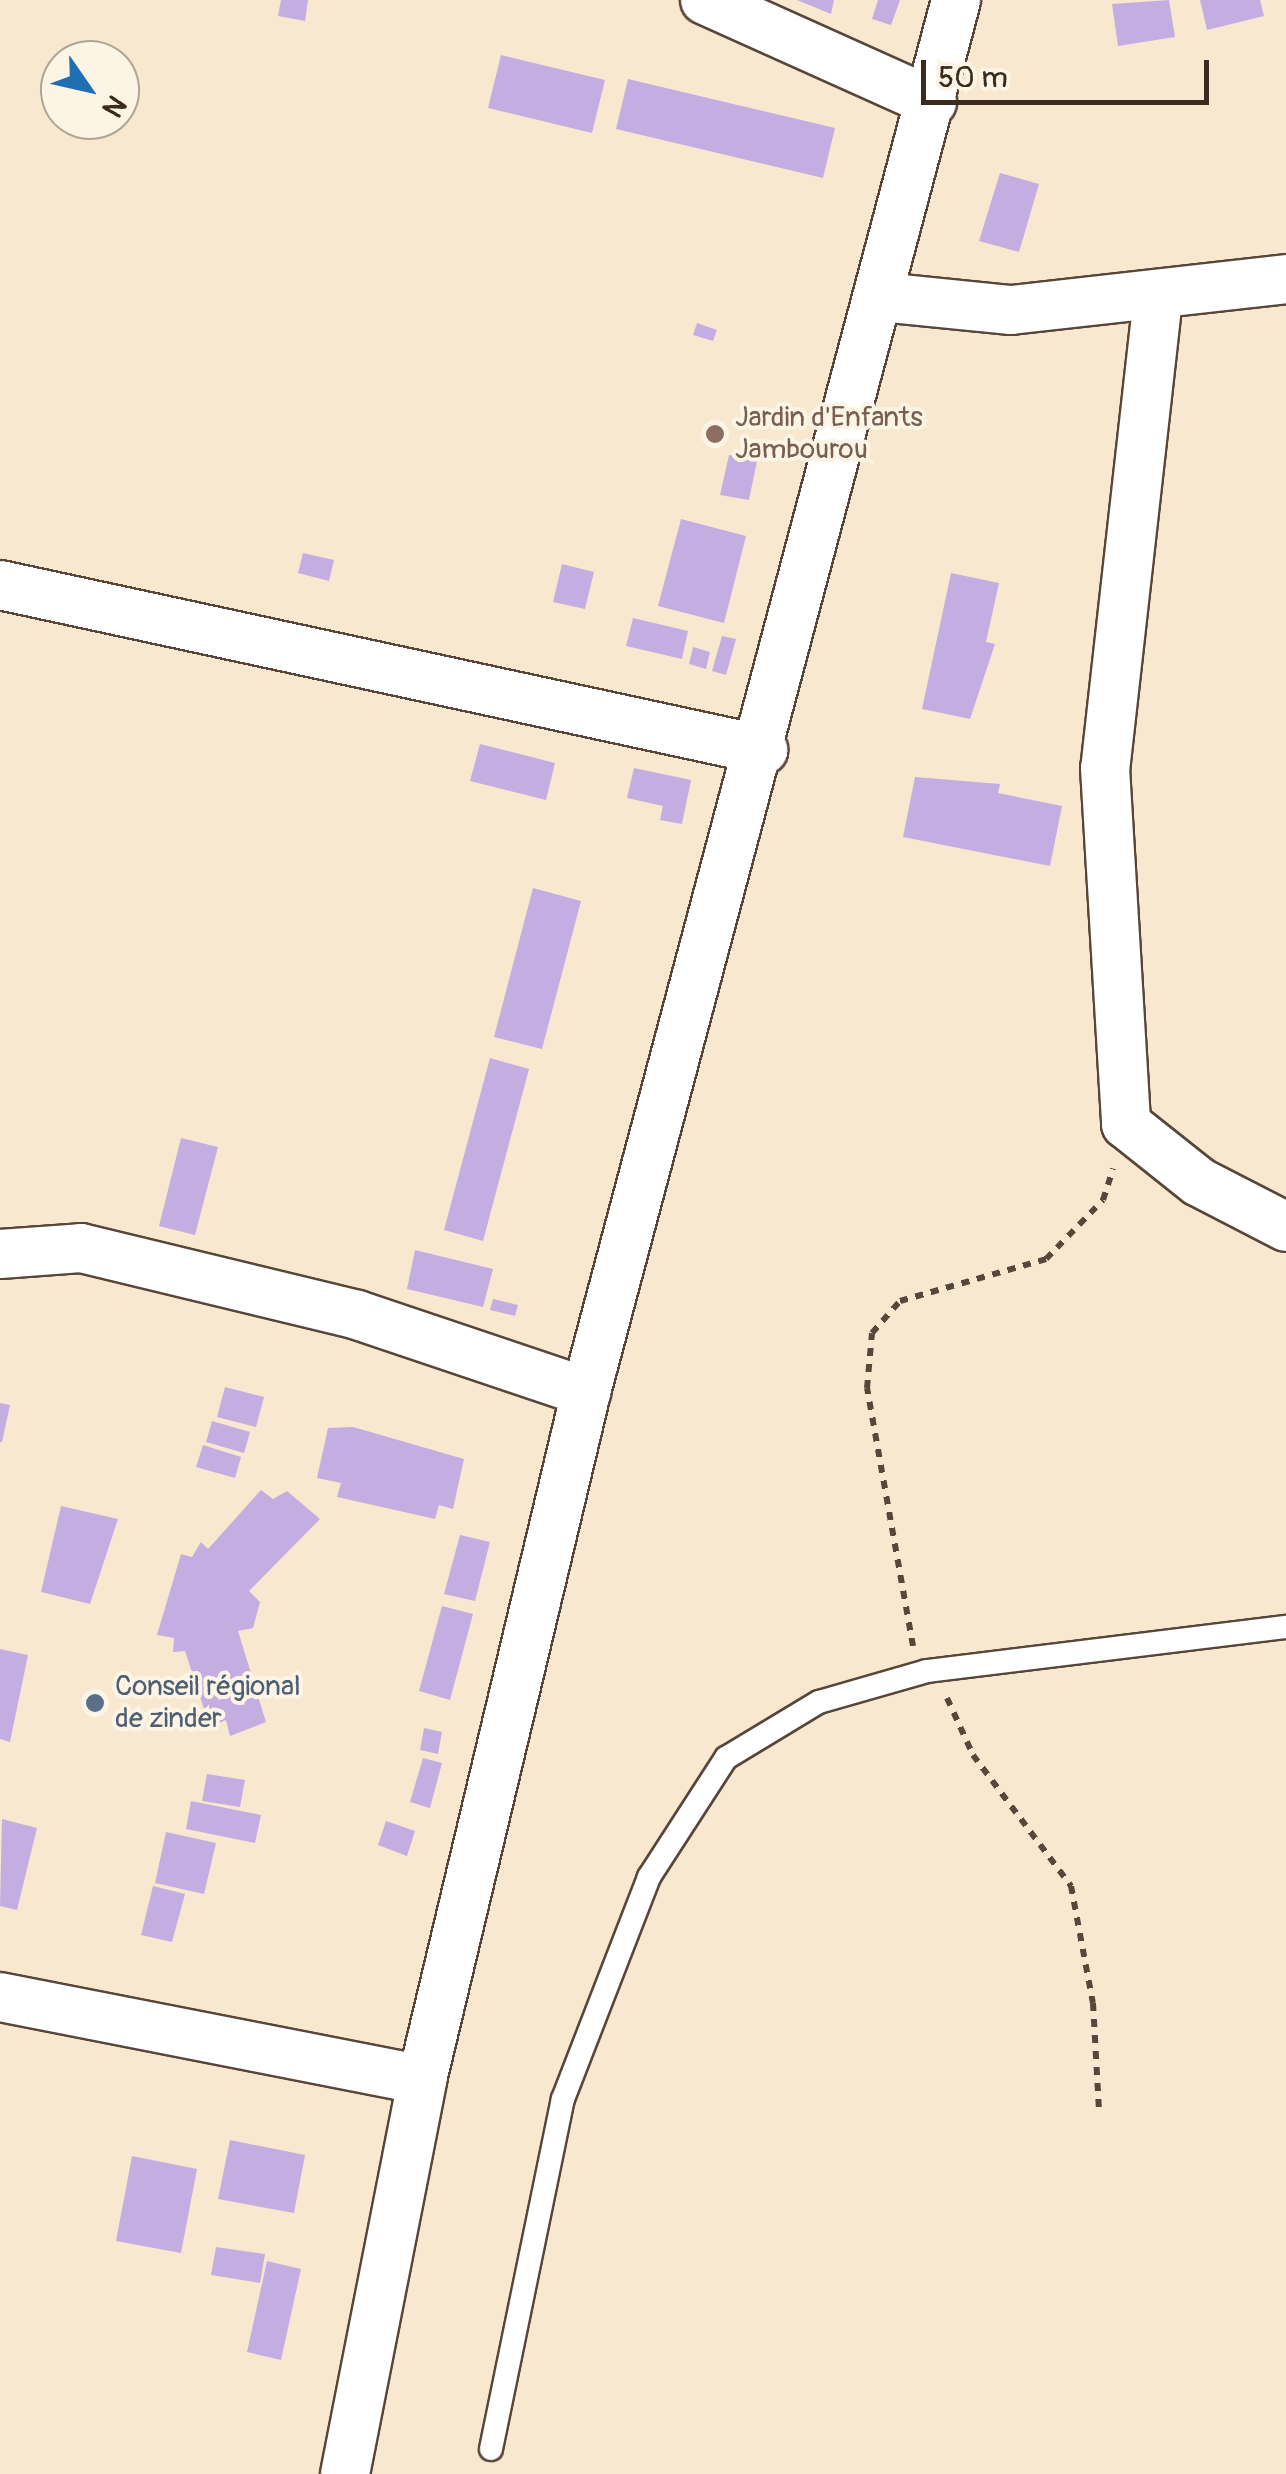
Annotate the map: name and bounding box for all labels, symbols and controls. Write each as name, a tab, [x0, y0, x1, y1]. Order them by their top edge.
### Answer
north arrow	[40, 40, 140, 140]
scale bar	[926, 40, 1214, 102]
text: 50 m	[938, 59, 1008, 96]
text: N	[94, 88, 133, 124]
place label: Jardin d'Enfants Jambourou	[735, 401, 923, 467]
marker: Jardin d'Enfants Jambourou	[704, 423, 726, 445]
place label: Conseil régional de zinder	[115, 1670, 301, 1736]
marker: Conseil régional de zinder	[84, 1692, 106, 1714]

